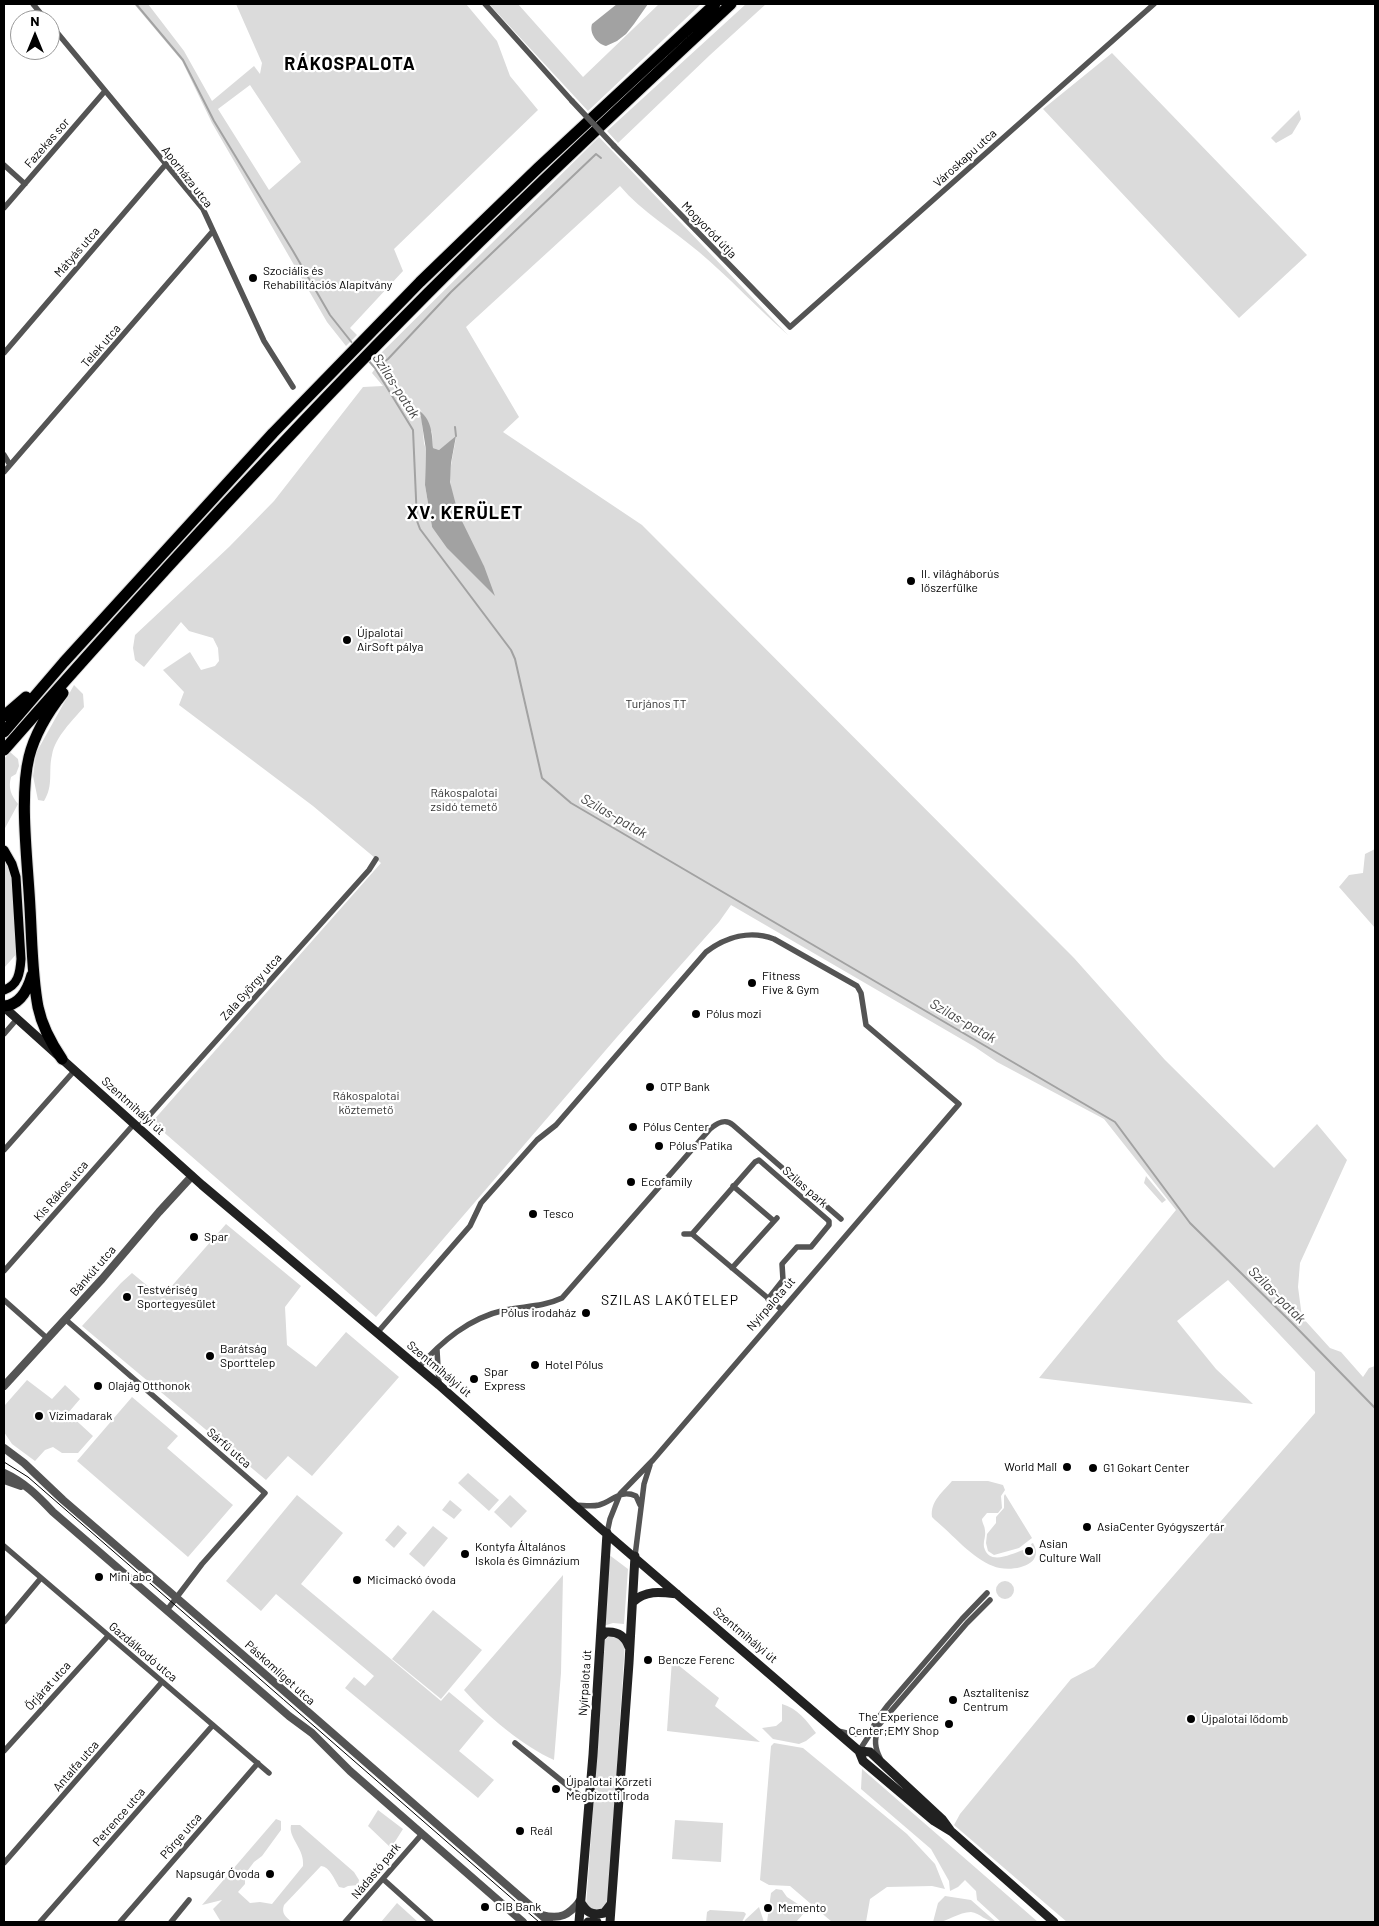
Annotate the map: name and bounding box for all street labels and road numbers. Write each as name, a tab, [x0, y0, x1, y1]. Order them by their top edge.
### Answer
street label: Fazekas sor	[21, 115, 73, 171]
street label: Városkapu utca	[931, 126, 999, 190]
street label: Aporháza utca	[158, 143, 216, 211]
street label: Mogyoród útja	[678, 199, 740, 261]
street label: Mátyás utca	[51, 224, 103, 280]
street label: Telek utca	[78, 321, 124, 371]
street label: Zala György utca	[217, 951, 285, 1023]
street label: Szentmihályi út	[99, 1074, 167, 1138]
street label: Kis Rákos utca	[31, 1158, 91, 1224]
street label: Szilas park	[779, 1163, 831, 1211]
street label: Bánkút utca	[67, 1243, 119, 1299]
street label: Nyírpalota út	[744, 1274, 798, 1334]
street label: Szentmihályi út	[404, 1338, 474, 1400]
street label: Sárfű utca	[204, 1425, 254, 1471]
street label: Szentmihályi út	[710, 1604, 780, 1666]
street label: Gazdálkodó utca	[106, 1619, 180, 1685]
street label: Páskomliget utca	[242, 1638, 318, 1708]
street label: Nyírpalota út	[576, 1649, 594, 1717]
street label: Őrjárat utca	[22, 1658, 74, 1714]
street label: Antalfa utca	[50, 1738, 102, 1794]
street label: Petrence utca	[90, 1785, 148, 1849]
street label: Pörge utca	[157, 1810, 205, 1862]
street label: Nádastó park	[348, 1840, 404, 1902]

